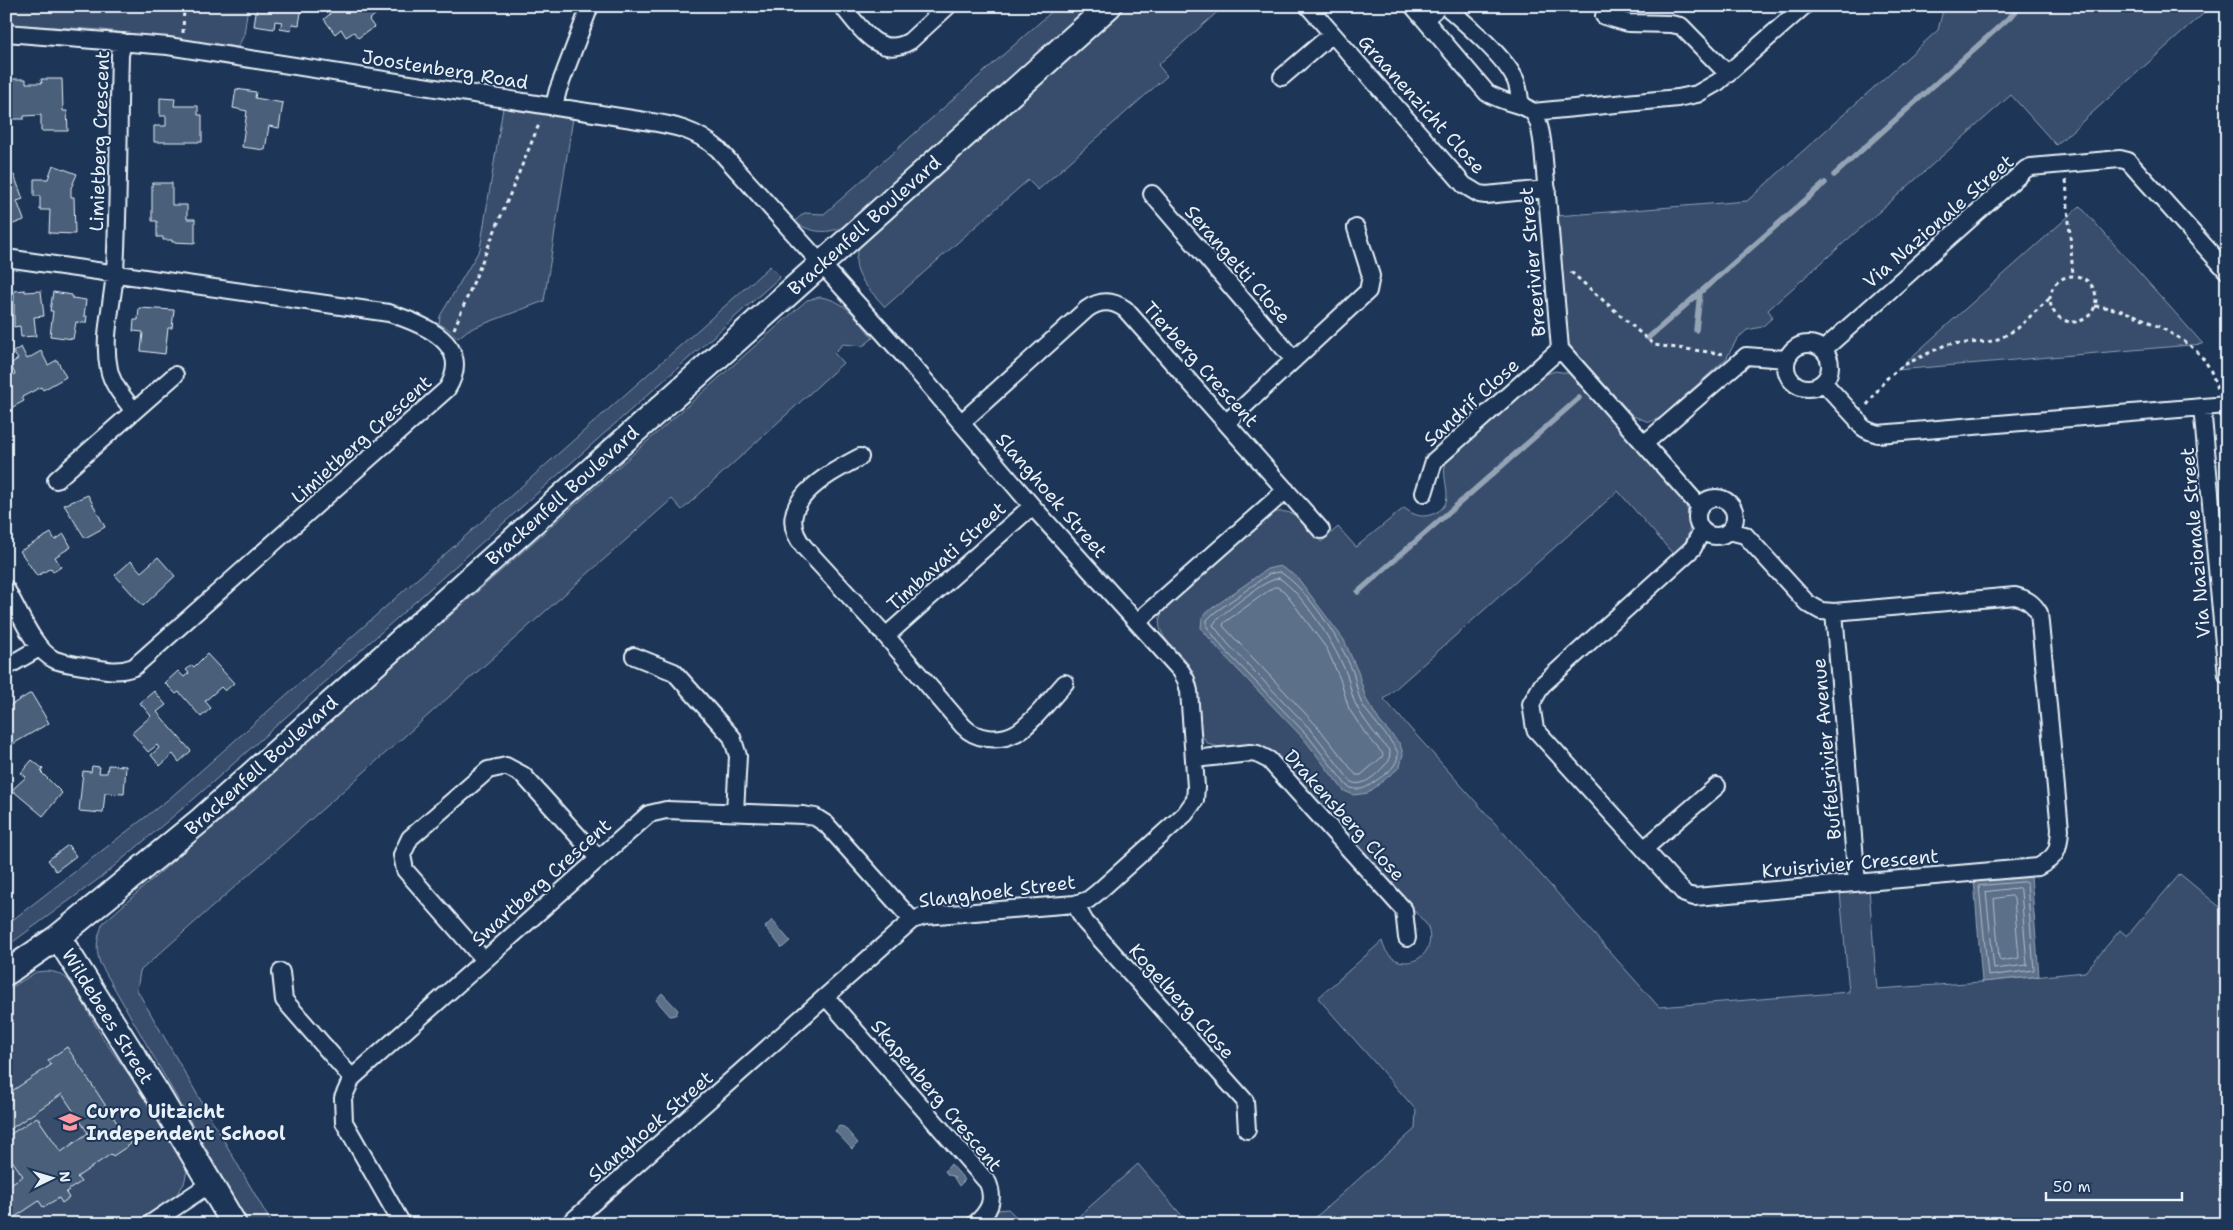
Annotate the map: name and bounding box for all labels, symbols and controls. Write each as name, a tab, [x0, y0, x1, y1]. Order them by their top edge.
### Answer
street label: Graanenzicht Close	[1352, 29, 1491, 179]
street label: Joostenberg Road	[360, 44, 530, 95]
street label: Limietberg Crescent	[84, 50, 115, 232]
street label: Via Nazionale Street	[1858, 149, 2019, 294]
street label: Brackenfell Boulevard	[782, 150, 946, 301]
street label: Breerivier Street	[1513, 186, 1552, 338]
street label: Serangetti Close	[1179, 200, 1296, 329]
street label: Tierberg Crescent	[1137, 296, 1264, 433]
street label: Sandrif Close	[1418, 353, 1525, 452]
street label: Limietberg Crescent	[286, 370, 437, 509]
street label: Brackenfell Boulevard	[480, 420, 644, 571]
street label: Slanghoek Street	[990, 428, 1113, 563]
street label: Via Nazionale Street	[2175, 446, 2216, 640]
street label: Timbavati Street	[881, 496, 1011, 617]
street label: Buffelsrivier Avenue	[1806, 657, 1847, 841]
street label: Brackenfell Boulevard	[179, 690, 343, 841]
street label: Drakensberg Close	[1279, 744, 1411, 887]
street label: Swartberg Crescent	[466, 813, 617, 952]
street label: Kruisrivier Crescent	[1761, 843, 1939, 884]
street label: Slanghoek Street	[917, 869, 1077, 914]
street label: Kogelberg Close	[1123, 938, 1240, 1064]
street label: Wildebees Street	[56, 944, 159, 1089]
street label: Skapenberg Crescent	[866, 1014, 1008, 1177]
street label: Slanghoek Street	[583, 1065, 718, 1188]
place label: Curro Uitzicht Independent School	[86, 1099, 286, 1146]
school or university icon: Curro Uitzicht Independent School	[57, 1109, 83, 1135]
north arrow	[28, 1152, 78, 1202]
scale bar	[2046, 1170, 2182, 1202]
text: N	[56, 1171, 74, 1183]
text: 50 m	[2053, 1177, 2091, 1197]

